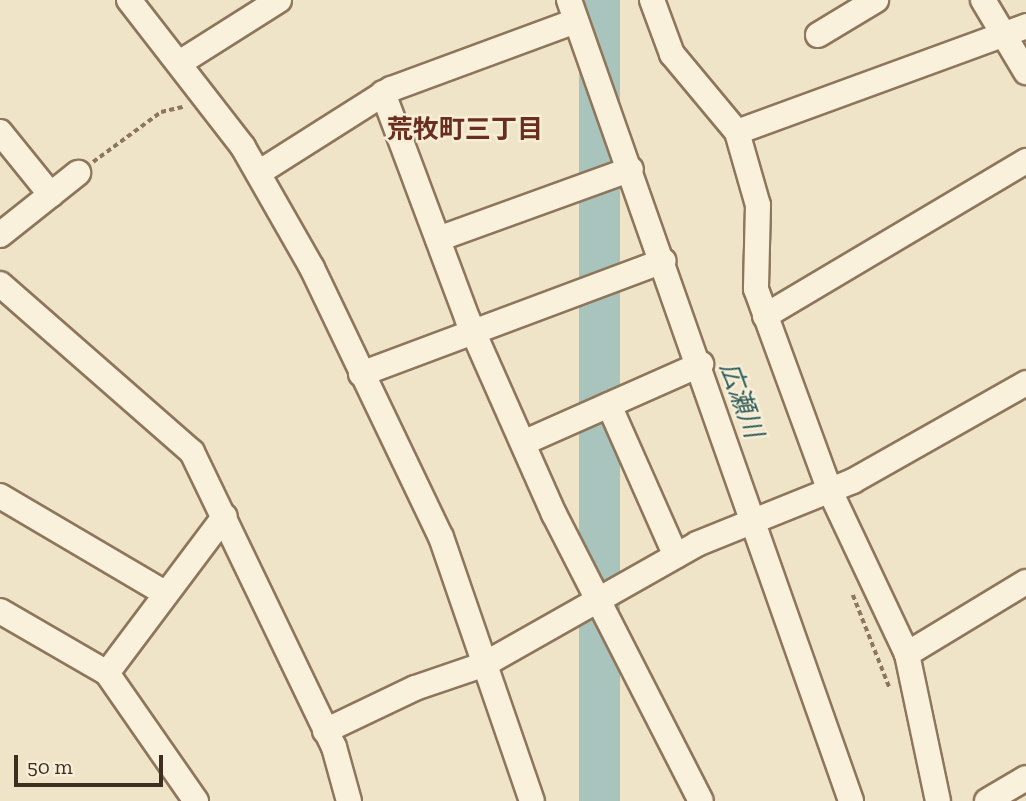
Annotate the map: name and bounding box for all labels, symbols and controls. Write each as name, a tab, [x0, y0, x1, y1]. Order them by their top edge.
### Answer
district label: 荒牧町三丁目	[387, 114, 543, 146]
water label: 広瀬川	[713, 358, 769, 442]
scale bar	[18, 742, 166, 786]
text: 50 m	[27, 754, 73, 779]

